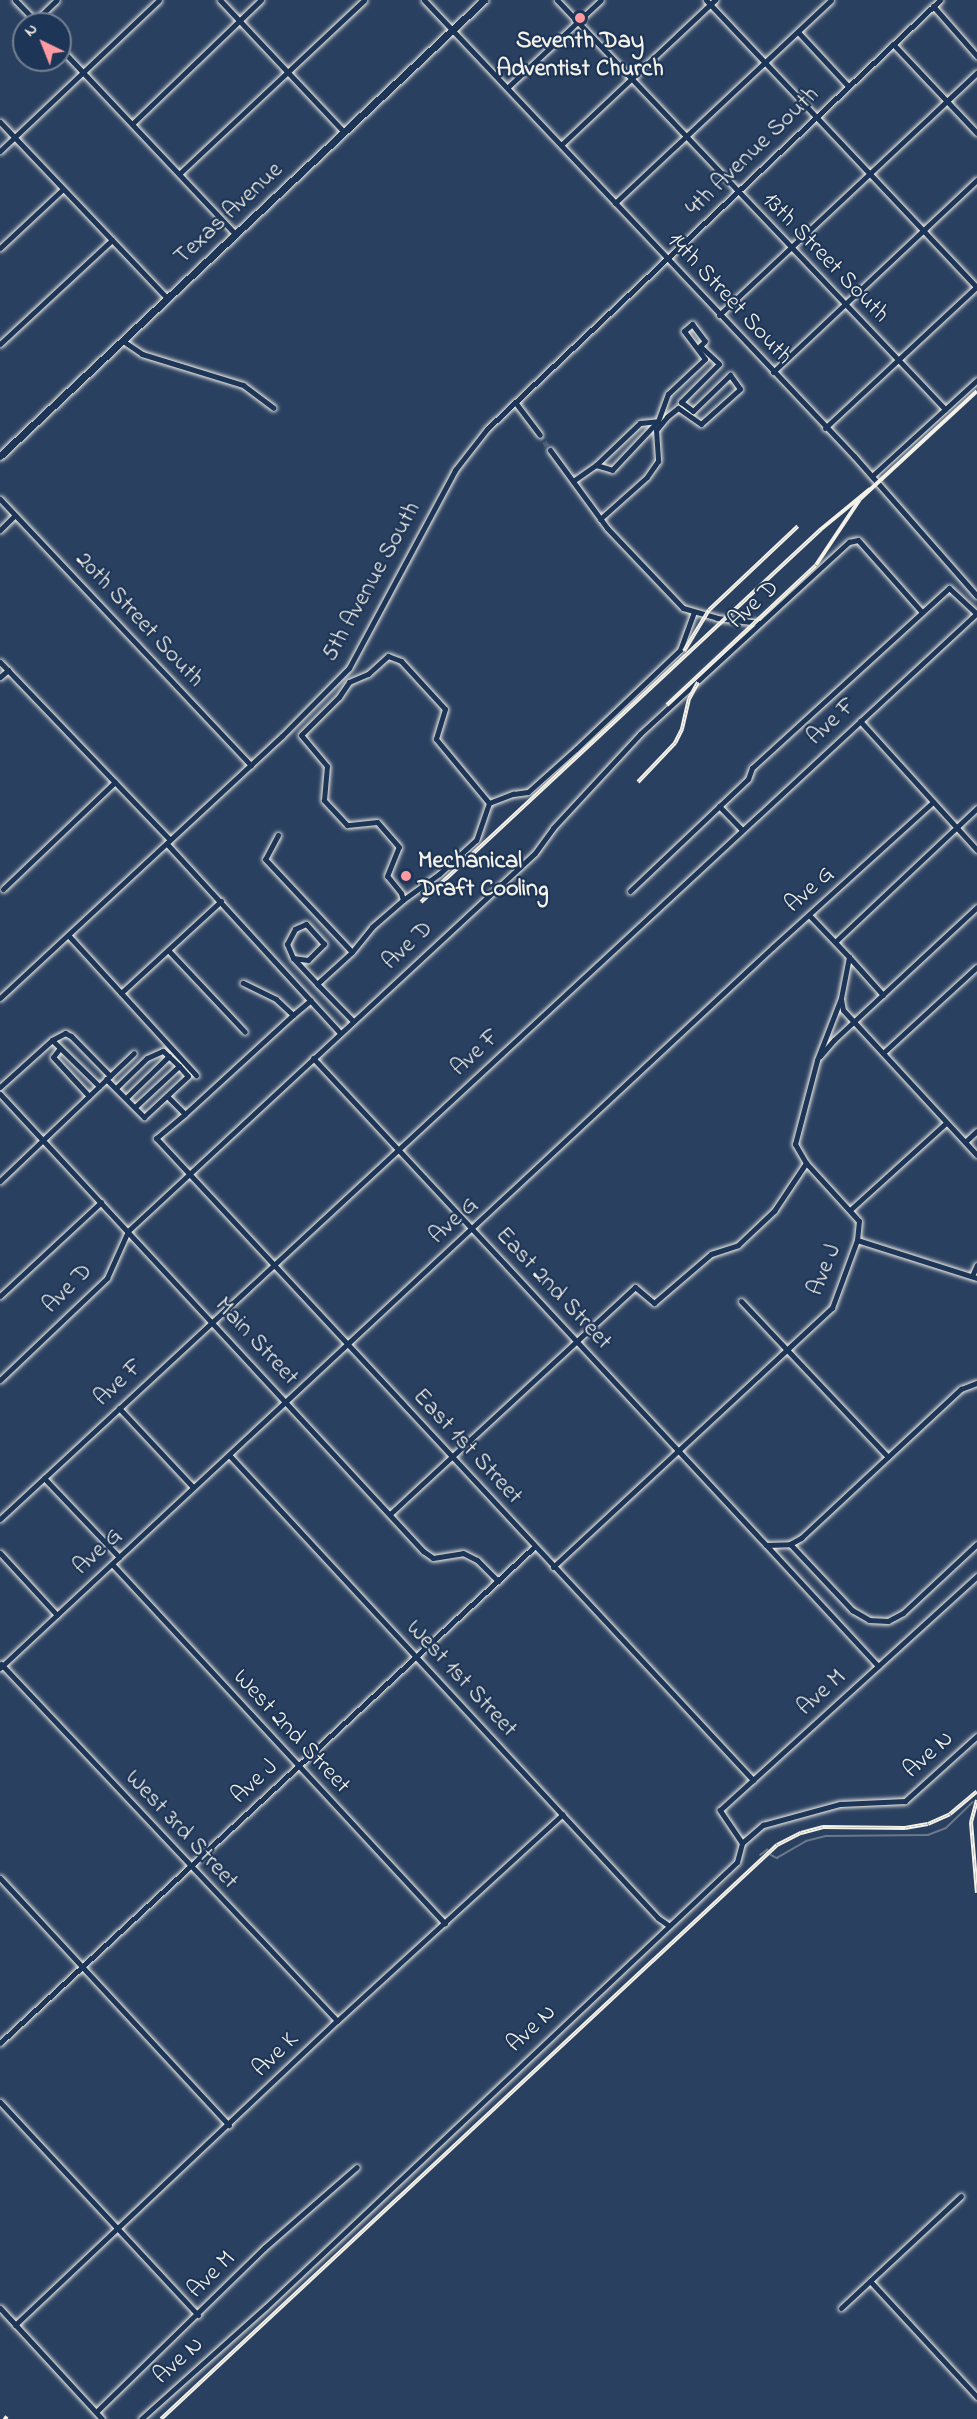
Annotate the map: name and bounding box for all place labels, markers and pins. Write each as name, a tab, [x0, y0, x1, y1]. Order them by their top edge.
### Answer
marker: Seventh Day Adventist Church	[573, 11, 587, 25]
place label: Seventh Day Adventist Church	[496, 28, 664, 84]
place label: Mechanical Draft Cooling	[418, 848, 549, 904]
marker: Mechanical Draft Cooling	[399, 869, 413, 883]

